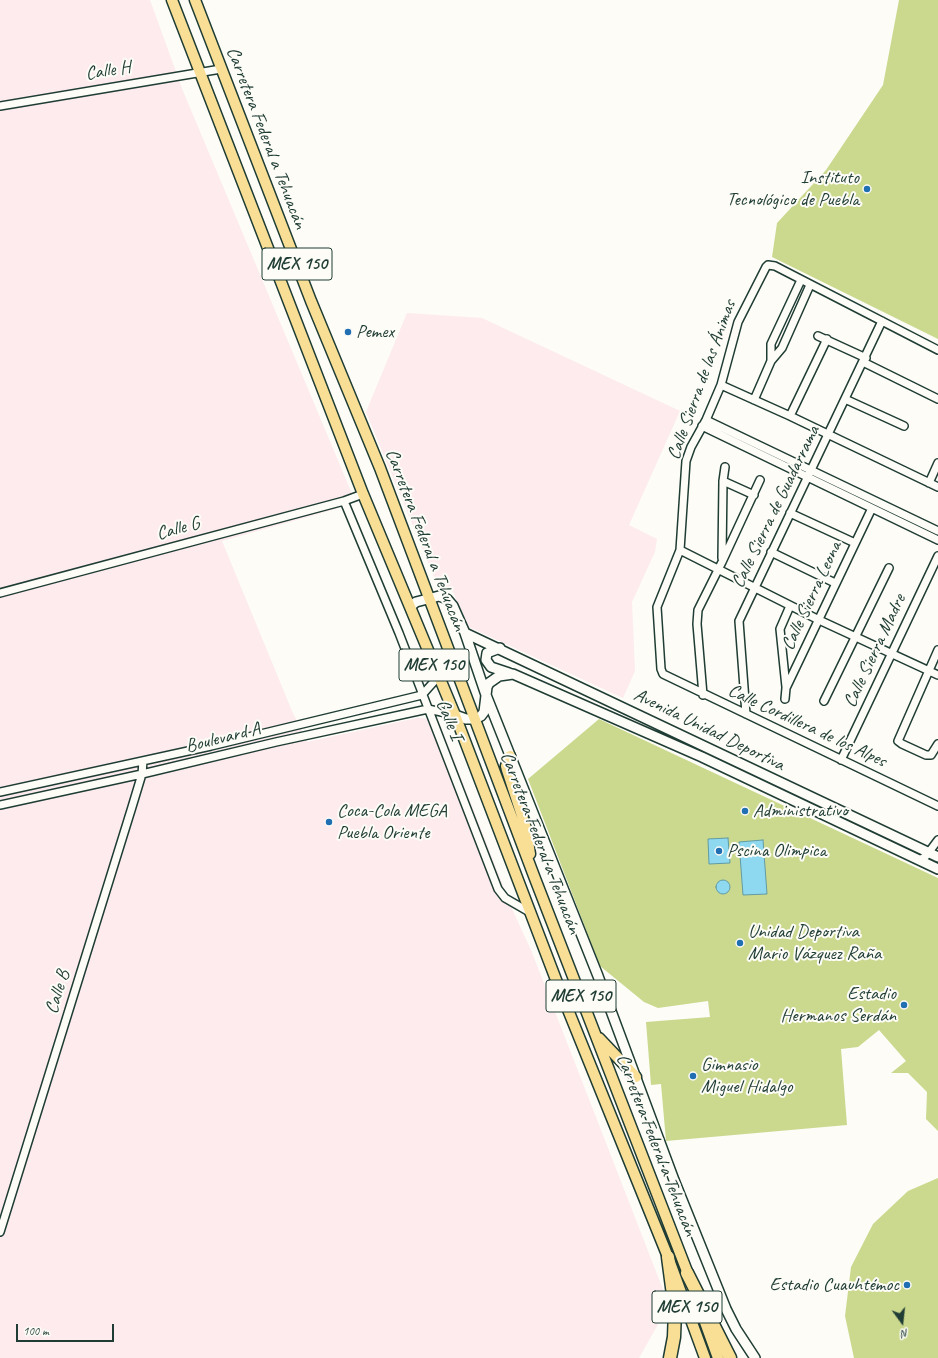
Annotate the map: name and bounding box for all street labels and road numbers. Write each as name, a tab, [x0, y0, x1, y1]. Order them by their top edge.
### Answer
street label: Carretera Federal a Tehuacán	[221, 44, 311, 232]
street label: Calle H	[84, 56, 132, 86]
road number: MEX 150	[262, 248, 332, 280]
street label: Calle Sierra de las Ánimas	[663, 297, 741, 463]
street label: Calle Sierra de Guadarrama	[727, 422, 825, 592]
street label: Carretera Federal a Tehuacán	[380, 446, 470, 634]
street label: Calle G	[154, 512, 202, 546]
street label: Calle Sierra Leona	[777, 538, 847, 654]
street label: Calle Sierra Madre	[839, 591, 911, 711]
road number: MEX 150	[399, 649, 469, 681]
street label: Calle Cordillera de los Alpes	[724, 679, 890, 773]
street label: Avenida Unidad Deportiva	[630, 684, 788, 776]
street label: Calle I	[431, 696, 467, 744]
street label: Boulevard A	[183, 718, 263, 758]
street label: Carretera Federal a Tehuacán	[495, 749, 585, 937]
street label: Calle B	[41, 967, 75, 1017]
road number: MEX 150	[546, 980, 616, 1012]
street label: Carretera Federal a Tehuacán	[611, 1051, 701, 1239]
road number: MEX 150	[652, 1291, 722, 1323]

